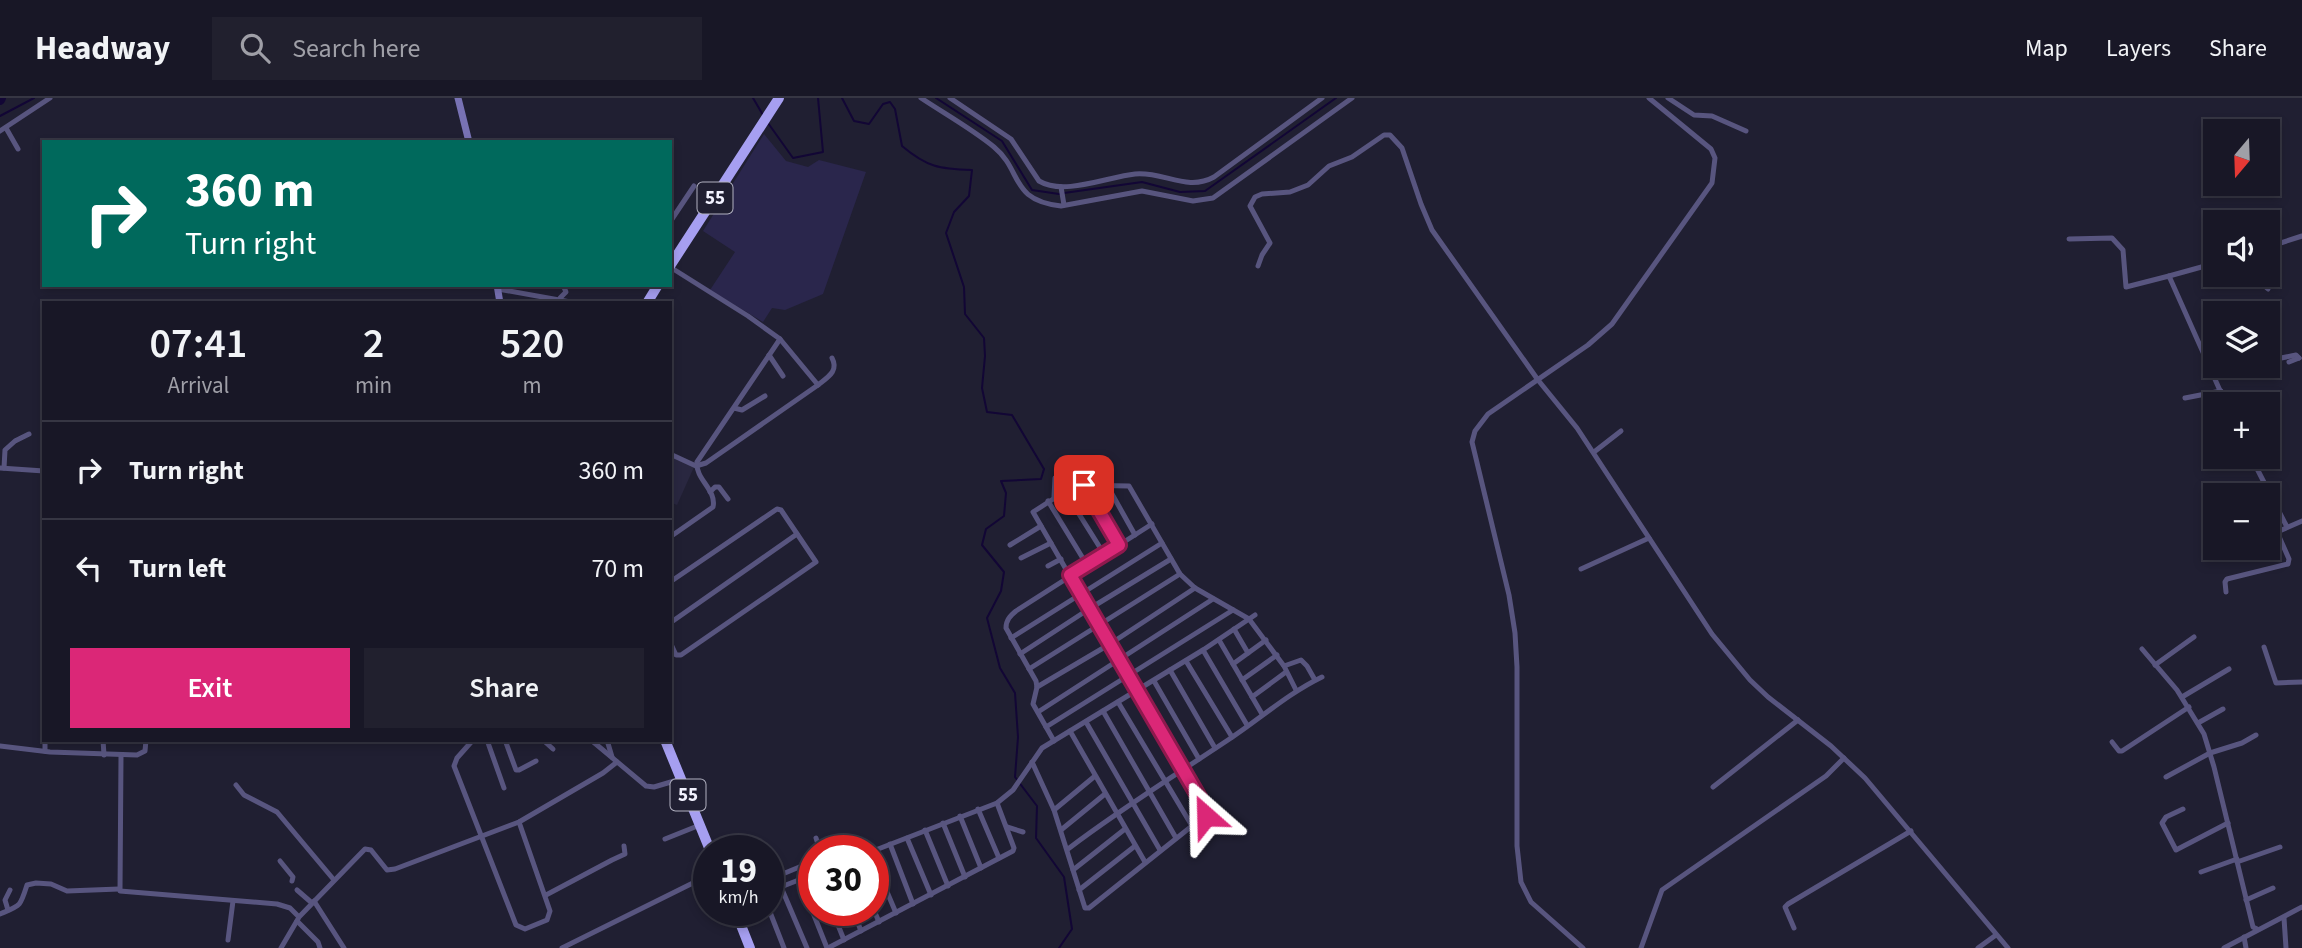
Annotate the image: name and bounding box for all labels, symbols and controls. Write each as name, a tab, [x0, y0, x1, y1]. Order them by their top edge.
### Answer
search box	[212, 17, 702, 80]
text: Headway	[35, 25, 170, 72]
icon: search	[236, 29, 274, 67]
text: Search here	[292, 30, 420, 67]
text: Map	[2025, 31, 2068, 66]
text: Layers	[2106, 31, 2171, 66]
text: Share	[2209, 31, 2267, 66]
north arrow	[2203, 119, 2280, 196]
map controls	[2203, 119, 2280, 560]
text: 360 m	[185, 156, 314, 226]
icon: right	[70, 168, 161, 259]
road number: 55	[698, 183, 732, 214]
button: sound	[2203, 210, 2280, 287]
text: Turn right	[185, 221, 316, 267]
button: layers	[2203, 301, 2280, 378]
text: 07:41	[150, 314, 247, 374]
text: 2	[363, 314, 384, 374]
text: 520	[500, 314, 564, 374]
text: Arrival	[168, 369, 229, 402]
text: min	[355, 369, 392, 402]
text: m	[523, 369, 542, 402]
button: +	[2203, 392, 2280, 469]
icon: right	[70, 451, 108, 489]
text: Turn right	[129, 452, 244, 489]
text: 360 m	[578, 452, 644, 489]
pin	[1054, 455, 1114, 515]
icon: arrive	[1065, 466, 1103, 504]
button: −	[2203, 483, 2280, 560]
icon: left	[70, 549, 108, 587]
text: Turn left	[129, 550, 226, 587]
text: 70 m	[591, 550, 644, 587]
button: Exit	[70, 648, 350, 728]
button: Share	[364, 648, 644, 728]
position arrow	[1169, 779, 1243, 853]
road number: 55	[670, 780, 706, 810]
speed limit sign: 30	[798, 835, 889, 926]
text: 19	[720, 846, 757, 896]
text: km/h	[719, 885, 758, 910]

